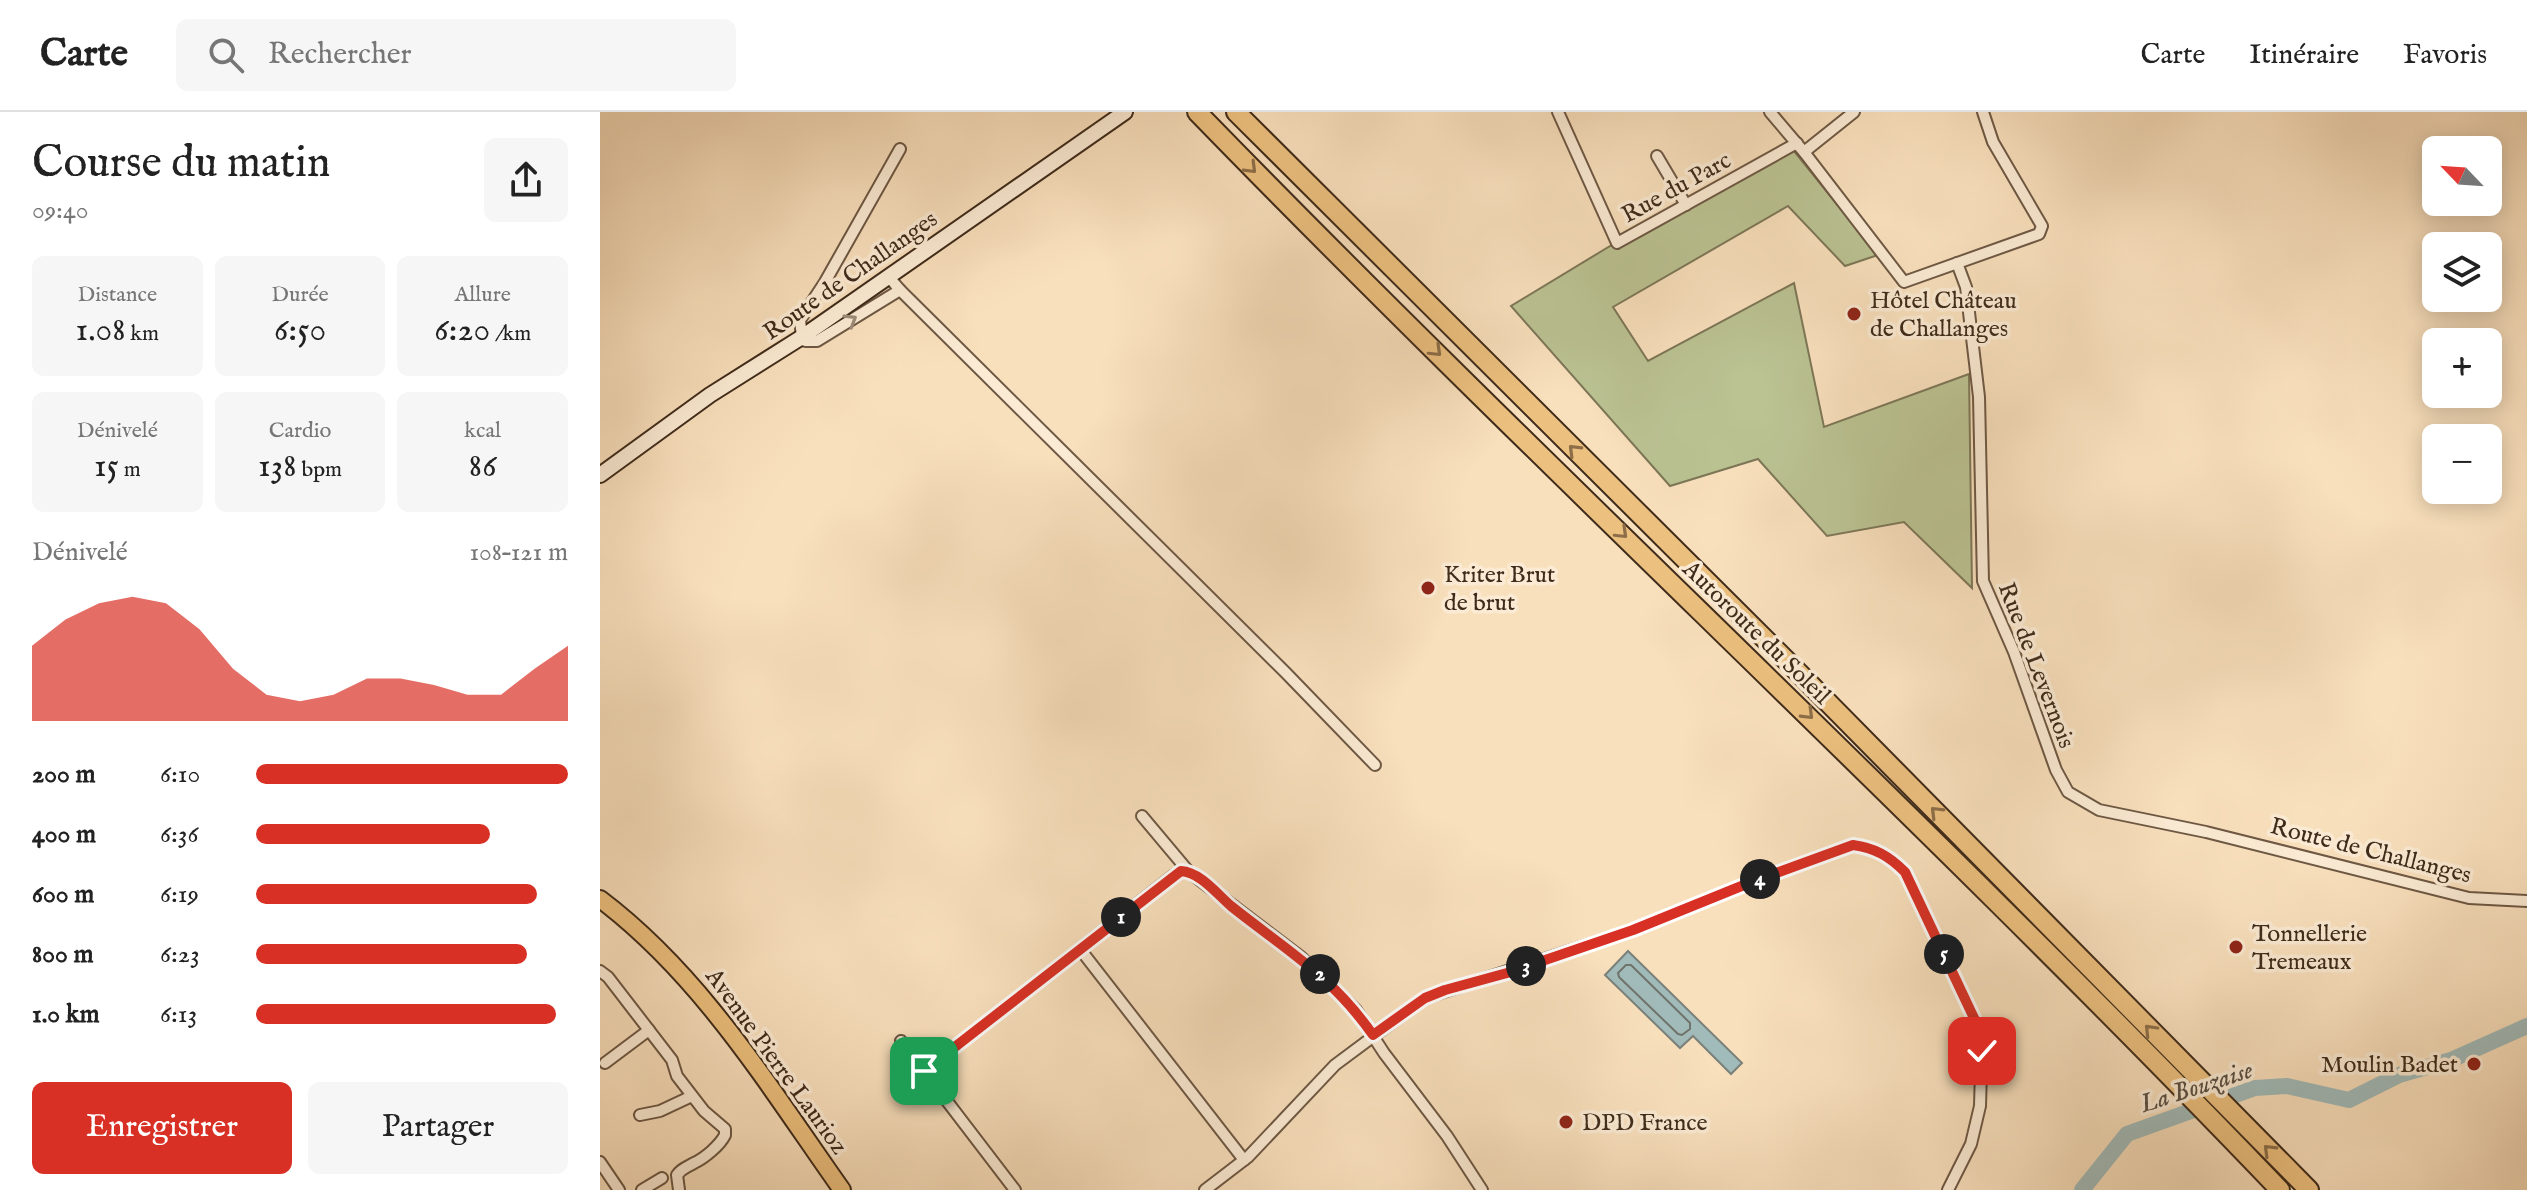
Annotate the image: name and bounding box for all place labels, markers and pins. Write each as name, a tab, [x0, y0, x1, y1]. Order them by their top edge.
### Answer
place label: Hôtel Château de Challanges	[1870, 286, 2017, 345]
marker: Hôtel Château de Challanges	[1845, 305, 1863, 323]
place label: Kriter Brut de brut	[1444, 560, 1555, 619]
marker: Kriter Brut de brut	[1419, 579, 1437, 597]
pin: 4	[1740, 859, 1780, 899]
pin: 1	[1101, 897, 1141, 937]
place label: Tonnellerie Tremeaux	[2252, 919, 2367, 978]
pin: 5	[1924, 934, 1964, 974]
marker: Tonnellerie Tremeaux	[2227, 938, 2245, 956]
pin: 3	[1506, 946, 1546, 986]
pin: 2	[1300, 954, 1340, 994]
pin	[1948, 1017, 2016, 1085]
pin	[890, 1037, 958, 1105]
place label: Moulin Badet	[2321, 1050, 2458, 1081]
marker: Moulin Badet	[2465, 1055, 2483, 1073]
place label: DPD France	[1582, 1108, 1708, 1139]
marker: DPD France	[1557, 1113, 1575, 1131]

